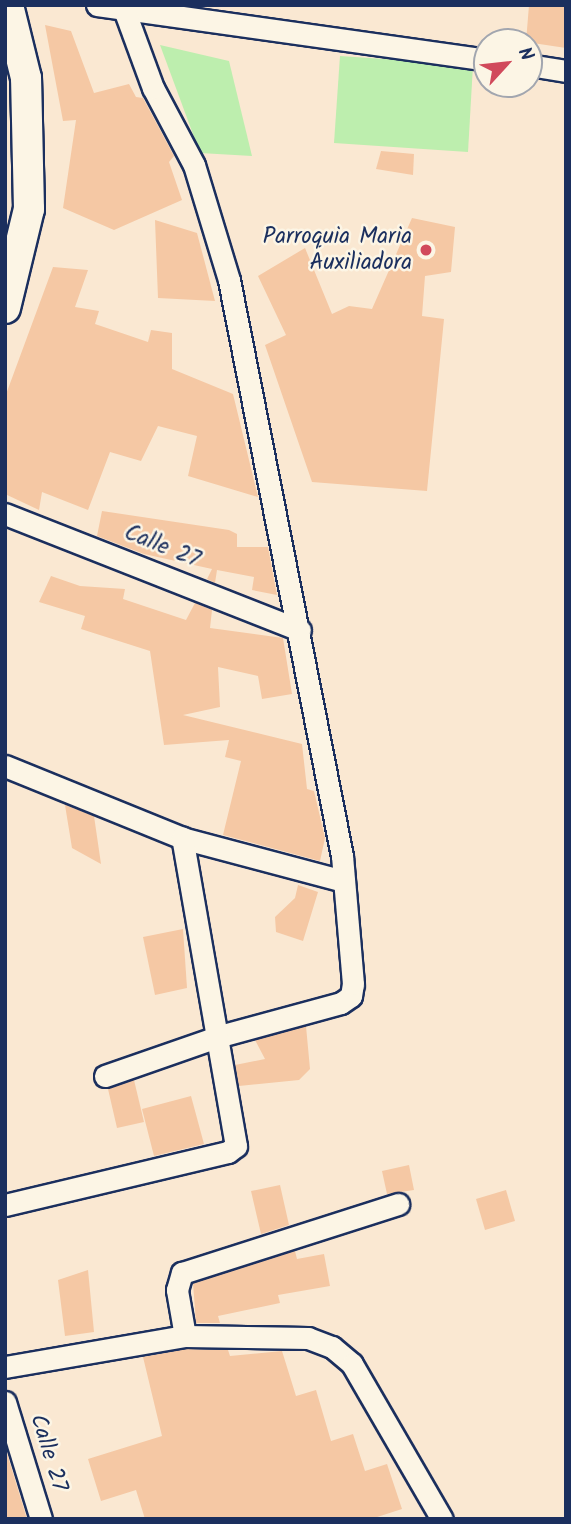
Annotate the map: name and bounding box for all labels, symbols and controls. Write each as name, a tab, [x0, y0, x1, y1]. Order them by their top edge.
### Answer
north arrow	[473, 28, 543, 98]
text: N	[509, 42, 541, 67]
place label: Parroquia Maria Auxiliadora	[263, 223, 412, 277]
marker: Parroquia Maria Auxiliadora	[418, 242, 434, 258]
street label: Calle 27	[120, 519, 204, 575]
street label: Calle 27	[23, 1411, 73, 1495]

